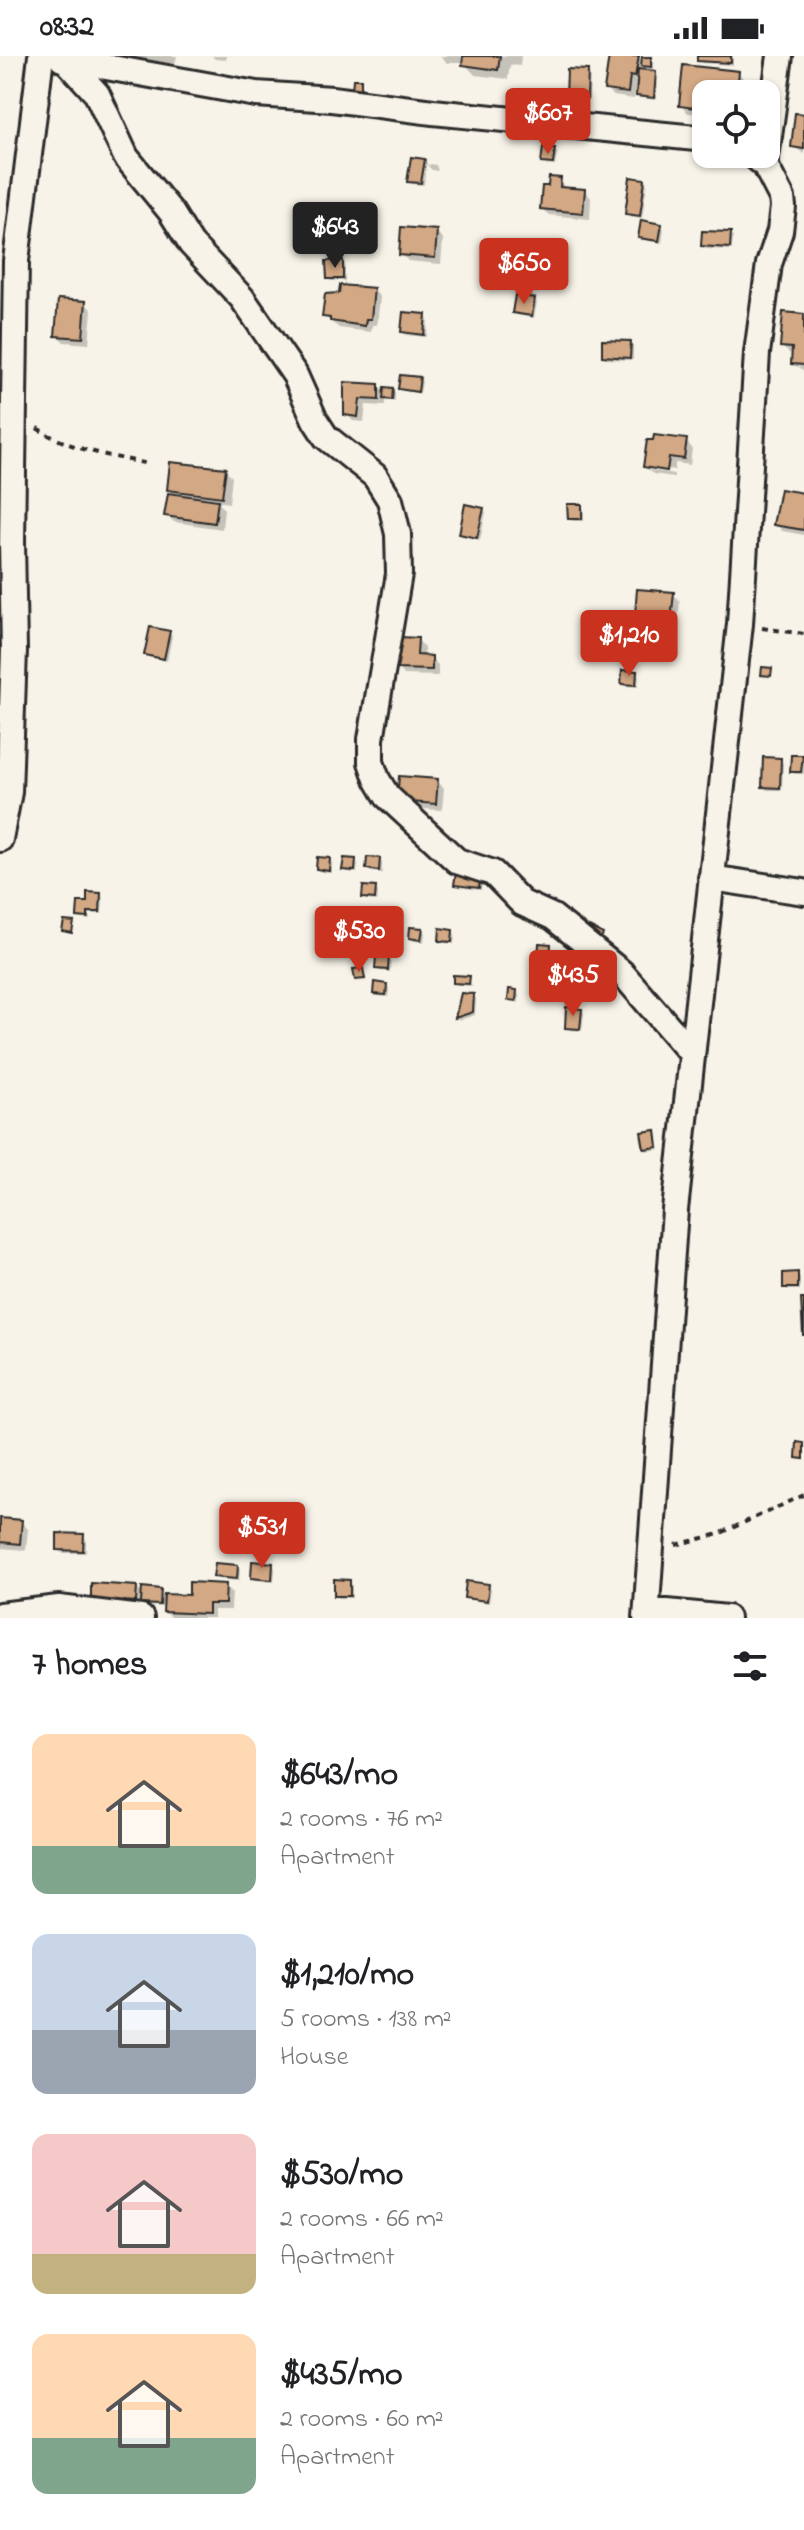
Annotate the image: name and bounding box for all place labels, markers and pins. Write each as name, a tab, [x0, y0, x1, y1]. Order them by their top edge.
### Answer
pin: $607	[501, 88, 595, 156]
pin: $643	[288, 202, 382, 270]
pin: $650	[477, 238, 571, 306]
pin: $1,210	[564, 610, 694, 678]
pin: $530	[312, 906, 406, 974]
pin: $435	[526, 950, 620, 1018]
pin: $531	[215, 1502, 309, 1570]

